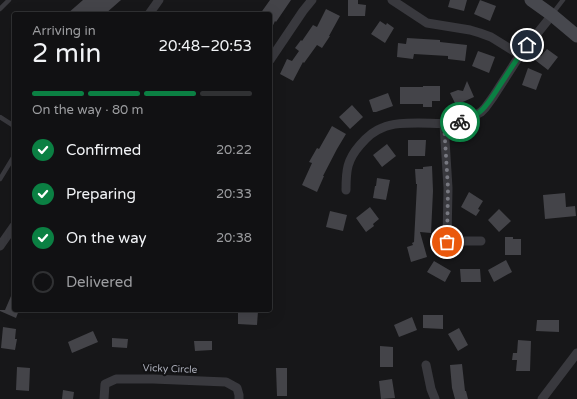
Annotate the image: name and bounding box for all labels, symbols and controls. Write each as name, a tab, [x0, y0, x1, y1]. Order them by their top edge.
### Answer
text: Arriving in	[32, 23, 96, 39]
pin	[510, 28, 544, 62]
icon: home	[516, 34, 538, 56]
text: 20:48–20:53	[159, 37, 252, 55]
text: 2 min	[32, 38, 101, 69]
text: On the way · 80 m	[32, 102, 144, 118]
courier	[440, 102, 480, 142]
icon: bike	[449, 111, 471, 133]
icon: check	[32, 139, 54, 161]
text: Confirmed	[66, 141, 141, 159]
text: 20:22	[216, 142, 252, 158]
icon: check	[32, 183, 54, 205]
text: Preparing	[66, 185, 136, 203]
text: 20:33	[216, 186, 252, 202]
pin	[430, 225, 464, 259]
icon: check	[32, 227, 54, 249]
text: On the way	[66, 229, 146, 247]
text: 20:38	[216, 230, 252, 246]
icon: bag	[436, 231, 458, 253]
text: Delivered	[66, 273, 133, 291]
street label: Vicky Circle	[142, 362, 198, 376]

